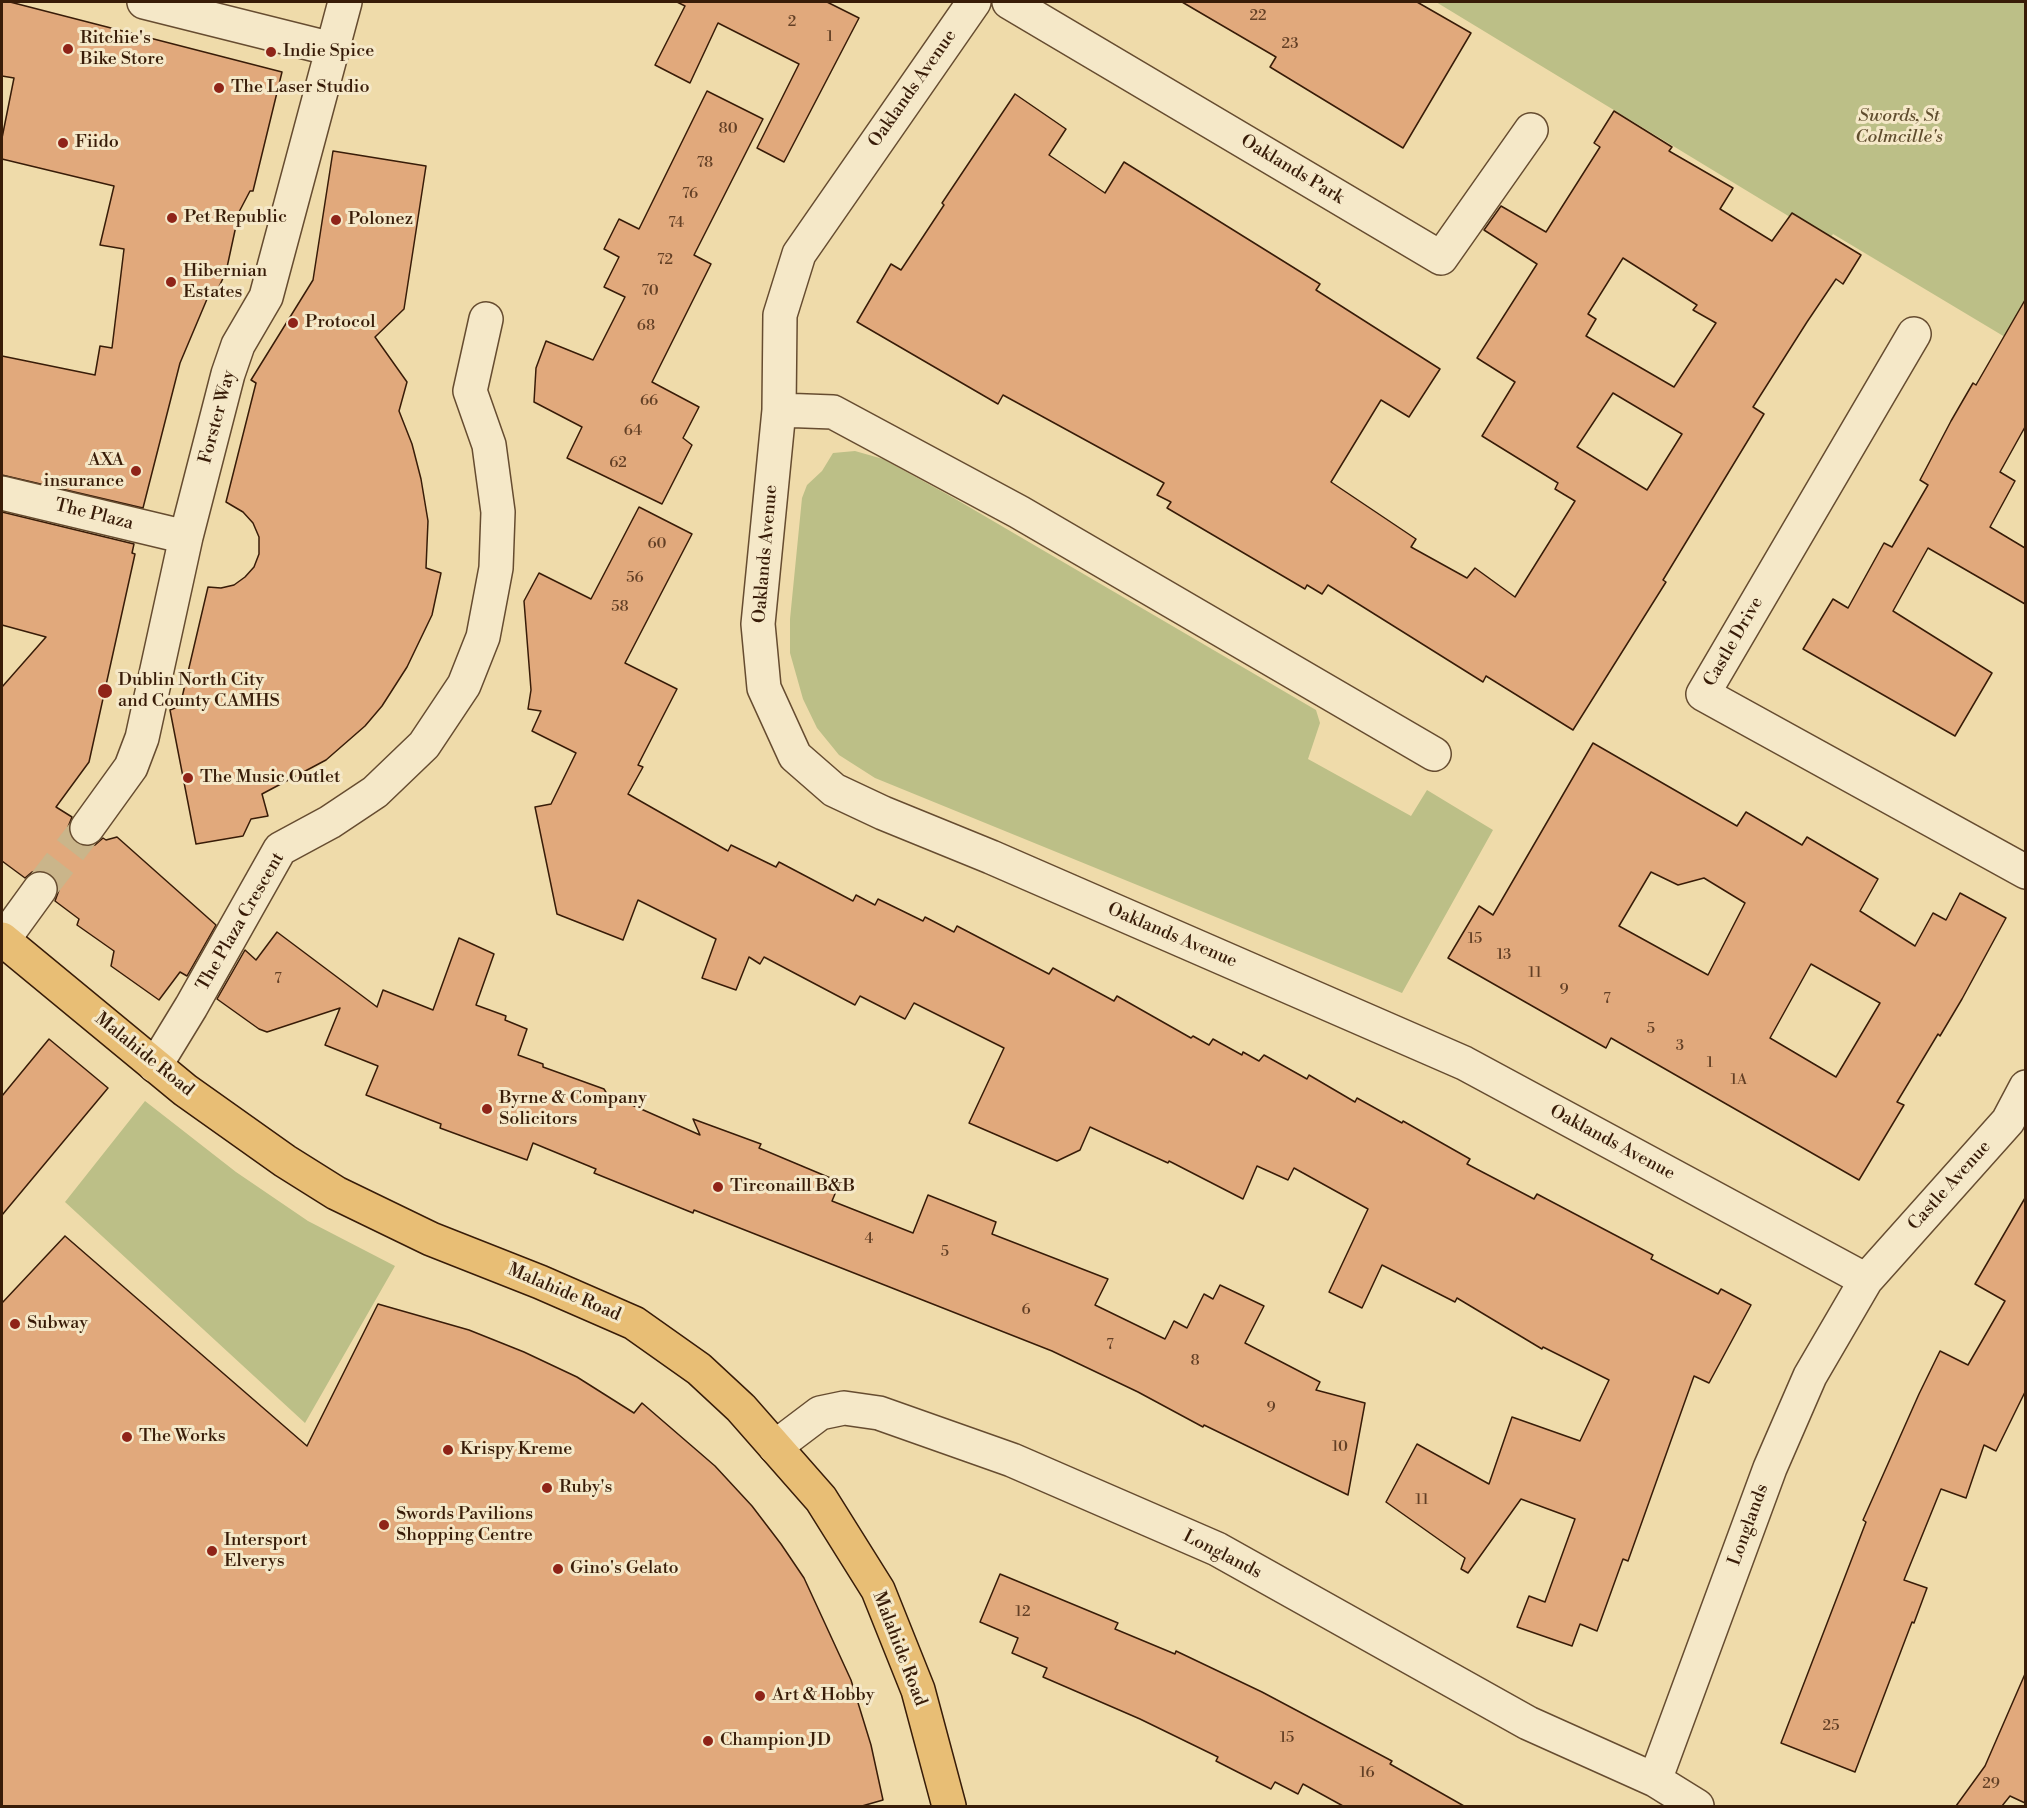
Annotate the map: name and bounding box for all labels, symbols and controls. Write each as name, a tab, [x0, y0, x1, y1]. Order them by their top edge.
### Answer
house number: 22	[1249, 7, 1267, 25]
house number: 2	[788, 13, 796, 31]
street label: Oaklands Avenue	[864, 26, 962, 152]
place label: Ritchie's Bike Store	[80, 28, 164, 70]
house number: 1	[827, 28, 833, 46]
house number: 23	[1282, 35, 1298, 53]
place label: Indie Spice	[283, 41, 374, 63]
marker: Ritchie's Bike Store	[61, 42, 75, 56]
marker: Indie Spice	[264, 45, 278, 59]
place label: The Laser Studio	[231, 77, 370, 99]
marker: The Laser Studio	[212, 81, 226, 95]
park label: Swords, St Colmcille's	[1855, 106, 1943, 148]
house number: 80	[718, 120, 738, 138]
street label: Oaklands Park	[1236, 131, 1348, 209]
place label: Fiido	[75, 132, 119, 154]
marker: Fiido	[56, 136, 70, 150]
house number: 78	[697, 154, 713, 172]
house number: 76	[682, 185, 698, 203]
place label: Pet Republic	[184, 207, 287, 229]
place label: Polonez	[348, 209, 413, 231]
marker: Pet Republic	[165, 211, 179, 225]
marker: Polonez	[329, 213, 343, 227]
house number: 74	[668, 214, 684, 232]
house number: 72	[657, 251, 673, 269]
place label: Hibernian Estates	[183, 261, 267, 304]
marker: Hibernian Estates	[164, 275, 178, 289]
house number: 70	[641, 282, 659, 300]
place label: Protocol	[305, 312, 376, 334]
marker: Protocol	[286, 316, 300, 330]
house number: 68	[637, 317, 655, 335]
street label: Forster Way	[195, 368, 241, 466]
house number: 66	[640, 392, 658, 410]
house number: 64	[624, 422, 642, 440]
place label: AXA insurance	[43, 450, 124, 492]
house number: 62	[609, 454, 627, 472]
marker: AXA insurance	[129, 464, 143, 478]
street label: Oaklands Avenue	[749, 484, 783, 624]
street label: The Plaza	[52, 495, 136, 535]
house number: 60	[647, 535, 667, 553]
house number: 56	[626, 569, 644, 587]
street label: Castle Drive	[1700, 593, 1768, 691]
house number: 58	[611, 598, 629, 616]
place label: Dublin North City and County CAMHS	[118, 670, 280, 712]
marker: Dublin North City and County CAMHS	[96, 682, 114, 700]
place label: The Music Outlet	[200, 767, 340, 789]
marker: The Music Outlet	[181, 771, 195, 785]
street label: The Plaza Crescent	[193, 849, 289, 995]
street label: Oaklands Avenue	[1104, 899, 1240, 973]
house number: 15	[1468, 930, 1482, 948]
house number: 13	[1497, 946, 1511, 964]
house number: 11	[1528, 964, 1542, 982]
house number: 7	[274, 970, 282, 988]
house number: 9	[1559, 981, 1569, 999]
house number: 7	[1603, 990, 1611, 1008]
street label: Malahide Road	[90, 1009, 198, 1101]
house number: 5	[1647, 1020, 1655, 1038]
house number: 3	[1676, 1037, 1684, 1055]
house number: 1	[1707, 1054, 1713, 1072]
house number: 1A	[1731, 1071, 1747, 1089]
place label: Byrne & Company Solicitors	[499, 1088, 647, 1130]
street label: Oaklands Avenue	[1546, 1101, 1678, 1185]
marker: Byrne & Company Solicitors	[480, 1102, 494, 1116]
street label: Castle Avenue	[1904, 1137, 1996, 1235]
place label: Tirconaill B&B	[730, 1176, 855, 1198]
marker: Tirconaill B&B	[711, 1180, 725, 1194]
house number: 4	[865, 1230, 873, 1248]
house number: 5	[941, 1243, 949, 1261]
street label: Malahide Road	[504, 1259, 624, 1327]
house number: 6	[1021, 1301, 1031, 1319]
place label: Subway	[27, 1313, 88, 1335]
marker: Subway	[8, 1317, 22, 1331]
house number: 7	[1106, 1336, 1114, 1354]
house number: 8	[1190, 1352, 1200, 1370]
house number: 9	[1266, 1399, 1276, 1417]
place label: The Works	[139, 1426, 226, 1448]
marker: The Works	[120, 1430, 134, 1444]
house number: 10	[1332, 1438, 1348, 1456]
place label: Krispy Kreme	[460, 1439, 572, 1461]
marker: Krispy Kreme	[441, 1443, 455, 1457]
place label: Ruby's	[559, 1477, 612, 1499]
marker: Ruby's	[540, 1481, 554, 1495]
street label: Longlands	[1724, 1481, 1774, 1569]
house number: 11	[1415, 1491, 1429, 1509]
place label: Swords Pavilions Shopping Centre	[396, 1504, 533, 1546]
marker: Swords Pavilions Shopping Centre	[377, 1518, 391, 1532]
street label: Longlands	[1179, 1526, 1265, 1584]
place label: Intersport Elverys	[224, 1530, 308, 1572]
marker: Intersport Elverys	[205, 1544, 219, 1558]
place label: Gino's Gelato	[570, 1558, 679, 1580]
marker: Gino's Gelato	[551, 1562, 565, 1576]
street label: Malahide Road	[867, 1589, 931, 1709]
house number: 12	[1015, 1603, 1031, 1621]
place label: Art & Hobby	[772, 1685, 874, 1707]
marker: Art & Hobby	[753, 1689, 767, 1703]
house number: 25	[1823, 1717, 1839, 1735]
house number: 15	[1280, 1729, 1294, 1747]
place label: Champion JD	[720, 1730, 831, 1752]
marker: Champion JD	[701, 1734, 715, 1748]
house number: 16	[1359, 1764, 1375, 1782]
house number: 29	[1982, 1775, 2000, 1793]

